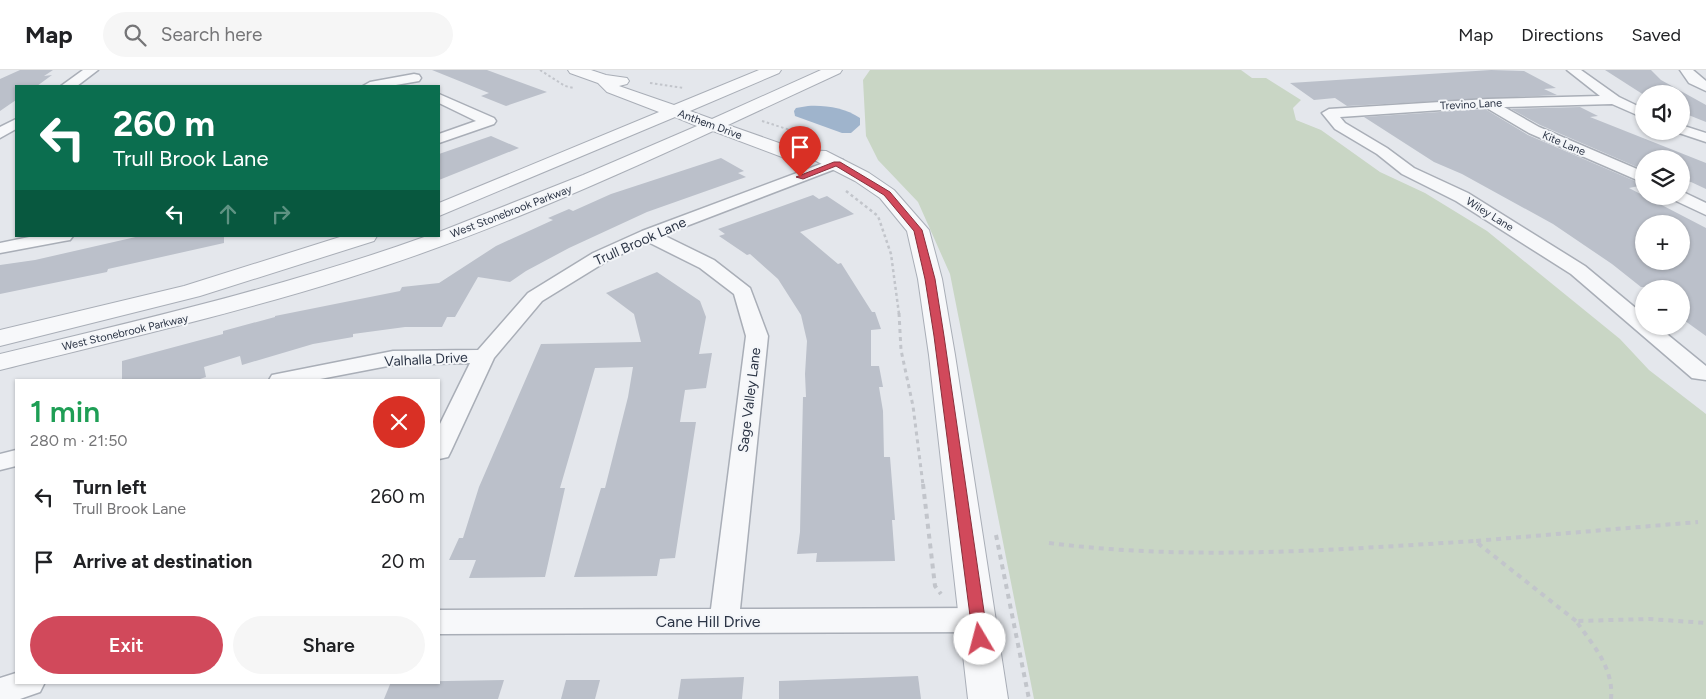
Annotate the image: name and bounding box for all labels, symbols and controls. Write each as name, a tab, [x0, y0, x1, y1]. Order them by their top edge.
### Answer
search box	[103, 12, 453, 57]
text: Map	[25, 20, 73, 49]
icon: search	[121, 21, 149, 49]
text: Search here	[161, 23, 262, 46]
text: Map	[1458, 24, 1493, 46]
text: Directions	[1521, 24, 1603, 46]
text: Saved	[1631, 24, 1681, 46]
map controls	[1635, 85, 1690, 335]
button: sound	[1635, 85, 1690, 140]
street label: Trevino Lane	[1440, 96, 1502, 113]
text: 260 m	[113, 103, 215, 145]
icon: left	[30, 105, 95, 170]
street label: Anthem Drive	[676, 107, 744, 142]
pin	[779, 126, 821, 177]
street label: Kite Lane	[1540, 129, 1587, 158]
icon: arrive	[786, 133, 814, 161]
text: Trull Brook Lane	[113, 145, 268, 172]
button: layers	[1635, 150, 1690, 205]
street label: West Stonebrook Parkway	[449, 182, 574, 241]
street label: Wiley Lane	[1464, 195, 1516, 234]
icon: left	[161, 200, 189, 228]
icon: ahead	[214, 200, 242, 228]
icon: right	[267, 200, 295, 228]
street label: Trull Brook Lane	[592, 213, 689, 269]
button: +	[1635, 215, 1690, 270]
button: −	[1635, 280, 1690, 335]
street label: West Stonebrook Parkway	[61, 312, 190, 353]
street label: Sage Valley Lane	[735, 346, 764, 454]
street label: Valhalla Drive	[384, 349, 468, 370]
text: 1 min	[30, 393, 100, 430]
button: close	[373, 396, 425, 448]
text: 280 m · 21:50	[30, 431, 128, 450]
text: Turn left	[73, 476, 147, 499]
icon: left	[30, 483, 58, 511]
text: 260 m	[371, 485, 425, 508]
text: Trull Brook Lane	[73, 499, 186, 518]
icon: arrive	[30, 548, 58, 576]
text: Arrive at destination	[73, 550, 252, 573]
text: 20 m	[381, 550, 425, 573]
street label: Cane Hill Drive	[655, 612, 761, 631]
position arrow	[953, 612, 1005, 664]
button: Exit	[30, 616, 223, 674]
button: Share	[233, 616, 425, 674]

